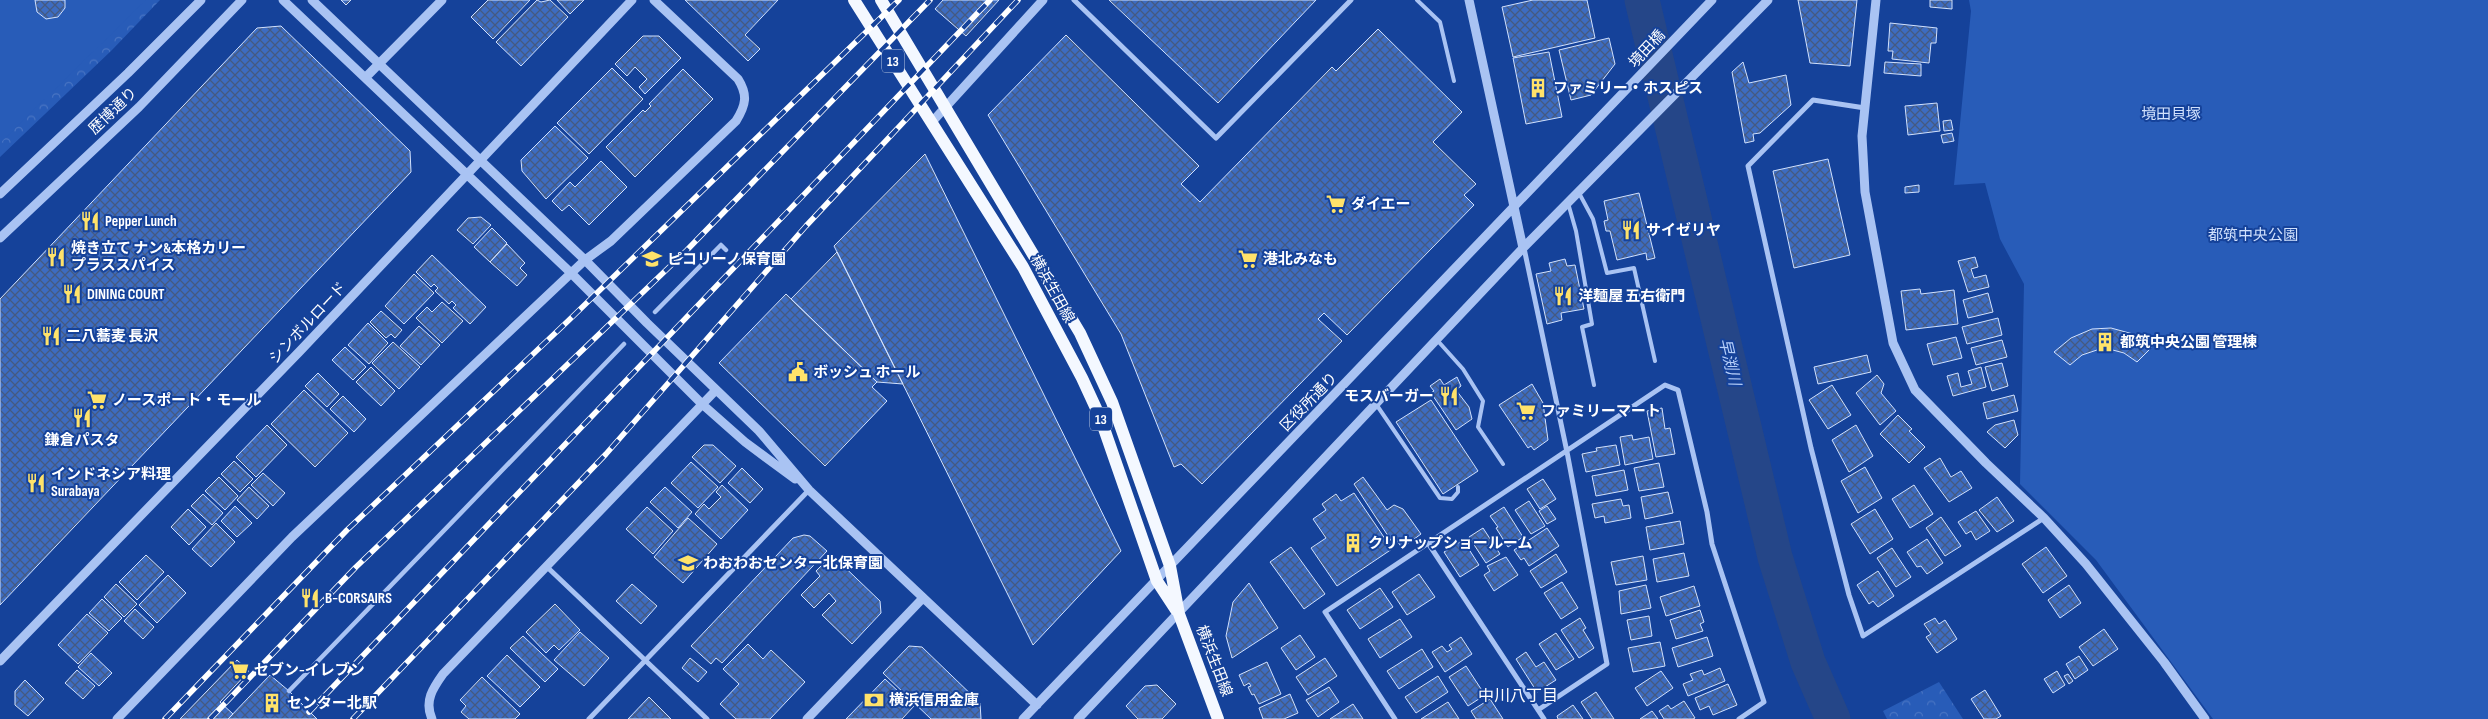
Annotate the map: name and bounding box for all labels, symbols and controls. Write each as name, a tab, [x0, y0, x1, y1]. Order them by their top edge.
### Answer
street label: 境田橋	[1625, 26, 1669, 72]
road number: 13	[882, 49, 904, 72]
building icon: ファミリー・ホスピス	[1527, 77, 1549, 99]
place label: ファミリー・ホスピス	[1553, 79, 1703, 98]
street label: 歴博通り	[85, 83, 141, 139]
park label: 境田貝塚	[2141, 105, 2201, 124]
supermarket icon: ダイエー	[1325, 193, 1347, 215]
place label: ダイエー	[1351, 195, 1411, 214]
restaurant icon: Pepper Lunch	[79, 210, 101, 232]
place label: Pepper Lunch	[105, 212, 177, 231]
restaurant icon: サイゼリヤ	[1620, 219, 1642, 241]
place label: サイゼリヤ	[1646, 221, 1721, 240]
park label: 都筑中央公園	[2208, 226, 2298, 245]
place label: 焼き立て ナン&本格カリー プラススパイス	[71, 239, 246, 275]
restaurant icon: 焼き立て ナン&本格カリー プラススパイス	[45, 246, 67, 268]
school or university icon: ピコリーノ保育園	[641, 248, 663, 270]
supermarket icon: 港北みなも	[1237, 248, 1259, 270]
place label: ピコリーノ保育園	[667, 250, 786, 269]
place label: 港北みなも	[1263, 250, 1338, 269]
street label: 横浜生田線	[1026, 252, 1078, 326]
street label: シンボルロード	[265, 278, 351, 368]
restaurant icon: DINING COURT	[61, 283, 83, 305]
place label: DINING COURT	[87, 285, 165, 304]
restaurant icon: 洋麺屋 五右衛門	[1552, 285, 1574, 307]
place label: 洋麺屋 五右衛門	[1578, 287, 1685, 306]
restaurant icon: 二八蕎麦 長沢	[40, 325, 62, 347]
place label: 二八蕎麦 長沢	[66, 327, 158, 346]
building icon: 都筑中央公園 管理棟	[2094, 331, 2116, 353]
place label: 都筑中央公園 管理棟	[2120, 333, 2257, 352]
water label: 早渕川	[1714, 336, 1744, 389]
public building icon: ボッシュ ホール	[787, 361, 809, 383]
place label: ボッシュ ホール	[813, 363, 920, 382]
street label: 区役所通り	[1276, 368, 1342, 436]
restaurant icon: モスバーガー	[1438, 385, 1460, 407]
place label: モスバーガー	[1344, 387, 1434, 406]
supermarket icon: ノースポート・モール	[86, 389, 108, 411]
place label: ノースポート・モール	[112, 391, 261, 410]
supermarket icon: ファミリーマート	[1515, 400, 1537, 422]
place label: ファミリーマート	[1541, 402, 1661, 421]
restaurant icon: 鎌倉パスタ	[71, 407, 93, 429]
road number: 13	[1090, 408, 1112, 430]
place label: 鎌倉パスタ	[43, 431, 120, 450]
place label: インドネシア料理 Surabaya	[51, 465, 171, 501]
restaurant icon: インドネシア料理 Surabaya	[25, 472, 47, 494]
building icon: クリナップショールーム	[1342, 532, 1364, 554]
place label: クリナップショールーム	[1368, 534, 1533, 553]
school or university icon: わおわおセンター北保育園	[677, 552, 699, 574]
place label: わおわおセンター北保育園	[703, 554, 883, 573]
restaurant icon: B-CORSAIRS	[299, 587, 321, 609]
place label: B-CORSAIRS	[325, 589, 392, 608]
street label: 横浜生田線	[1192, 623, 1236, 699]
supermarket icon: セブン-イレブン	[228, 659, 250, 681]
place label: セブン-イレブン	[254, 661, 365, 680]
district label: 中川八丁目	[1478, 687, 1558, 706]
bank icon: 横浜信用金庫	[863, 689, 885, 711]
place label: 横浜信用金庫	[889, 691, 979, 710]
building icon: センター北駅	[261, 692, 283, 714]
place label: センター北駅	[287, 694, 377, 713]

